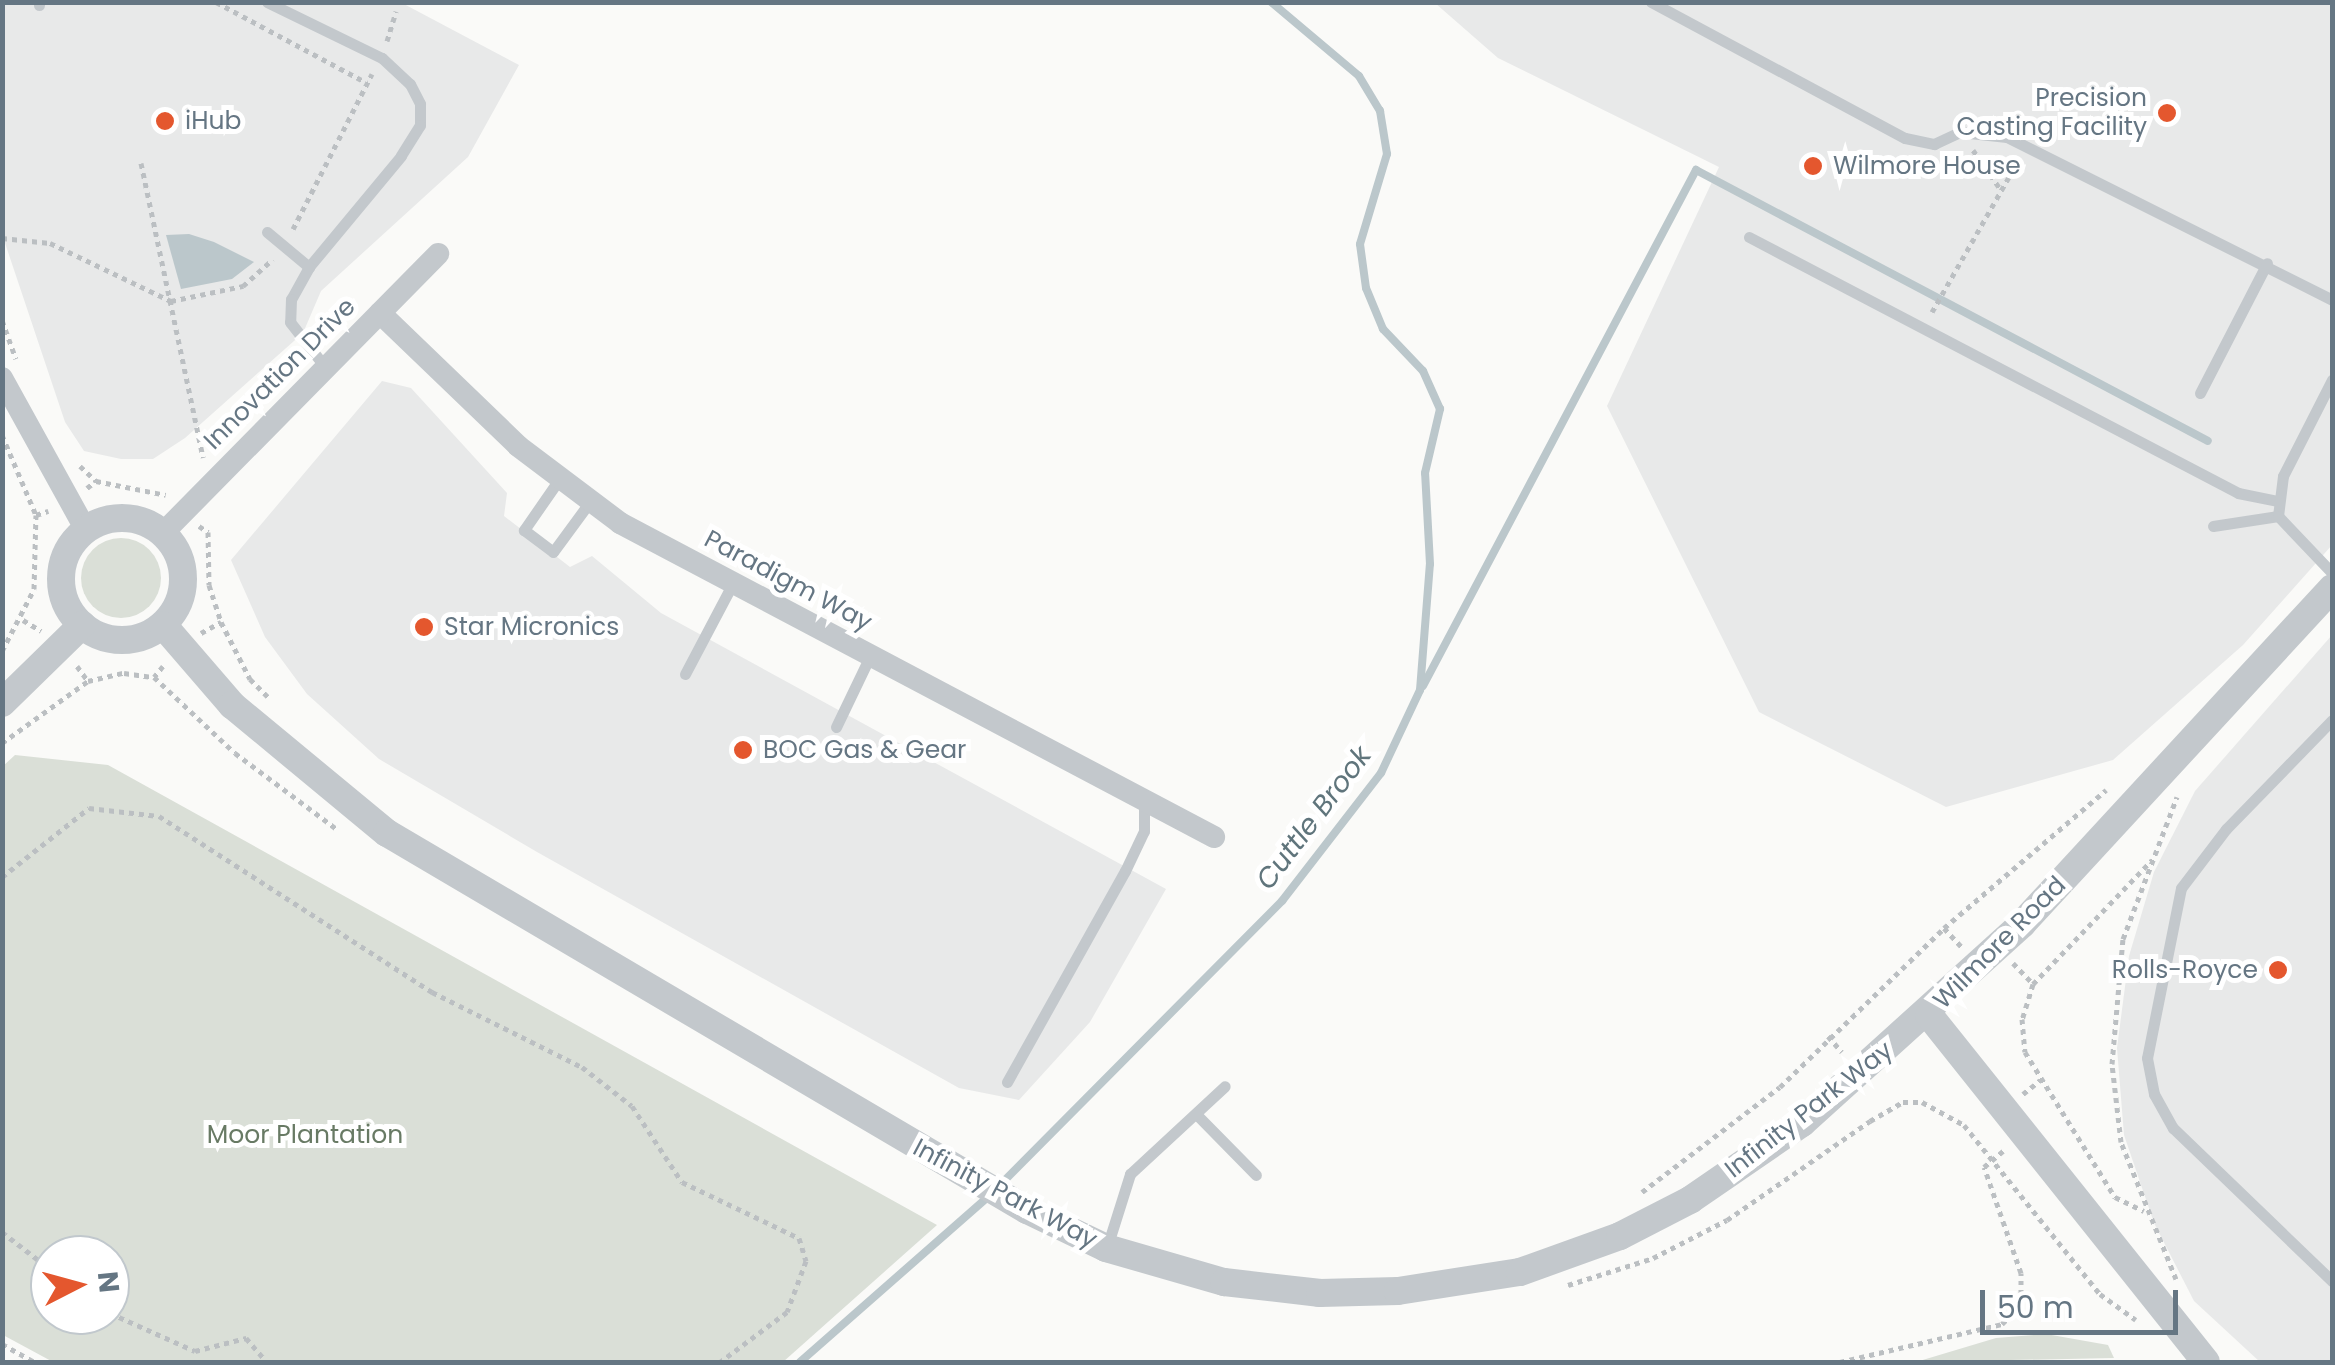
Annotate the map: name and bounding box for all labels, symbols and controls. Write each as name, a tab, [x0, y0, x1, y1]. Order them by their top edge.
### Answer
place label: Precision Casting Facility	[1957, 84, 2147, 143]
marker: Precision Casting Facility	[2156, 102, 2178, 124]
place label: iHub	[185, 106, 241, 136]
marker: iHub	[154, 110, 176, 132]
place label: Wilmore House	[1833, 151, 2021, 181]
marker: Wilmore House	[1802, 155, 1824, 177]
street label: Innovation Drive	[198, 292, 362, 456]
street label: Paradigm Way	[699, 524, 877, 638]
place label: Star Micronics	[444, 612, 619, 642]
marker: Star Micronics	[413, 616, 435, 638]
place label: BOC Gas & Gear	[763, 735, 966, 765]
marker: BOC Gas & Gear	[732, 739, 754, 761]
water label: Cuttle Brook	[1249, 740, 1379, 896]
street label: Wilmore Road	[1928, 871, 2072, 1015]
place label: Rolls-Royce	[2112, 955, 2258, 985]
marker: Rolls-Royce	[2267, 959, 2289, 981]
street label: Infinity Park Way	[1719, 1035, 1899, 1185]
park label: Moor Plantation	[207, 1120, 403, 1150]
street label: Infinity Park Way	[908, 1133, 1102, 1255]
north arrow	[30, 1235, 130, 1335]
text: N	[88, 1270, 129, 1295]
scale bar	[1985, 1270, 2182, 1332]
text: 50 m	[1997, 1286, 2074, 1329]

